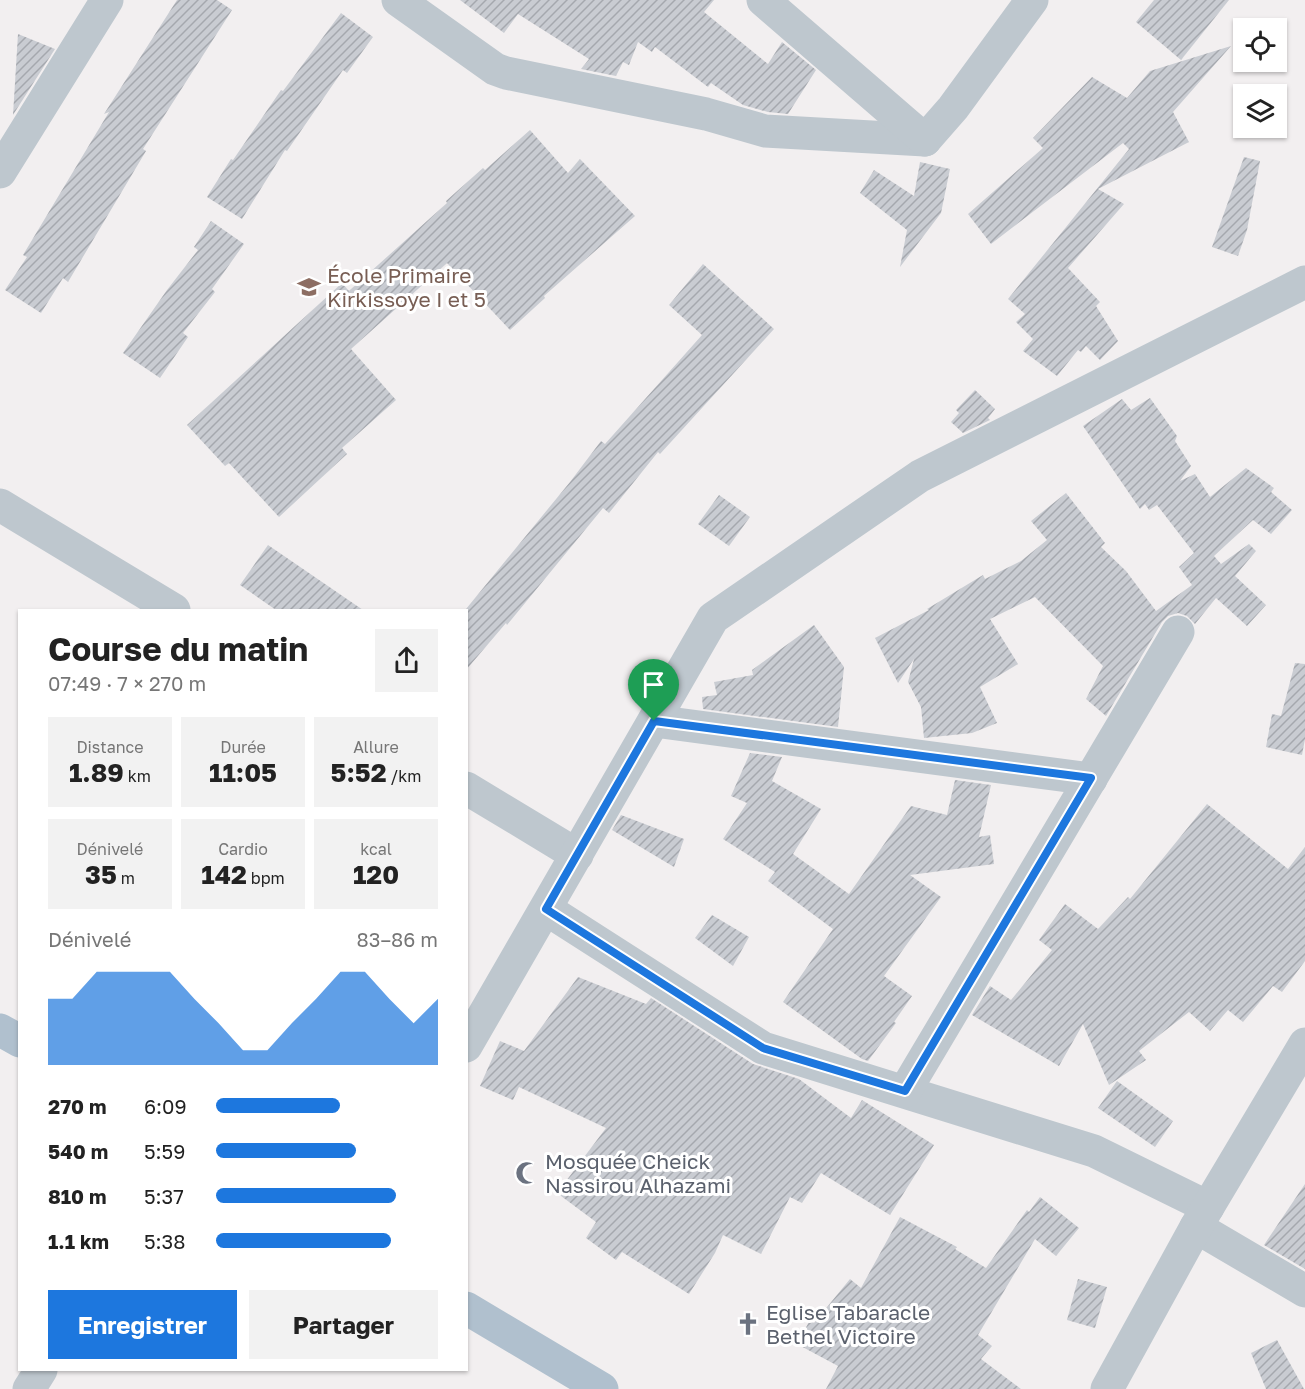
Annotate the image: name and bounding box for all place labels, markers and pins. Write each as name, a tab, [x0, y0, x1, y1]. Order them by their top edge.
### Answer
place label: École Primaire Kirkissoye I et 5	[327, 262, 486, 312]
school or university icon: École Primaire Kirkissoye I et 5	[296, 274, 322, 300]
pin	[628, 659, 679, 721]
place label: Mosquée Cheick Nassirou Alhazami	[545, 1148, 731, 1198]
mosque icon: Mosquée Cheick Nassirou Alhazami	[514, 1160, 540, 1186]
place label: Eglise Tabaracle Bethel Victoire	[766, 1299, 930, 1349]
church icon: Eglise Tabaracle Bethel Victoire	[735, 1311, 761, 1337]

